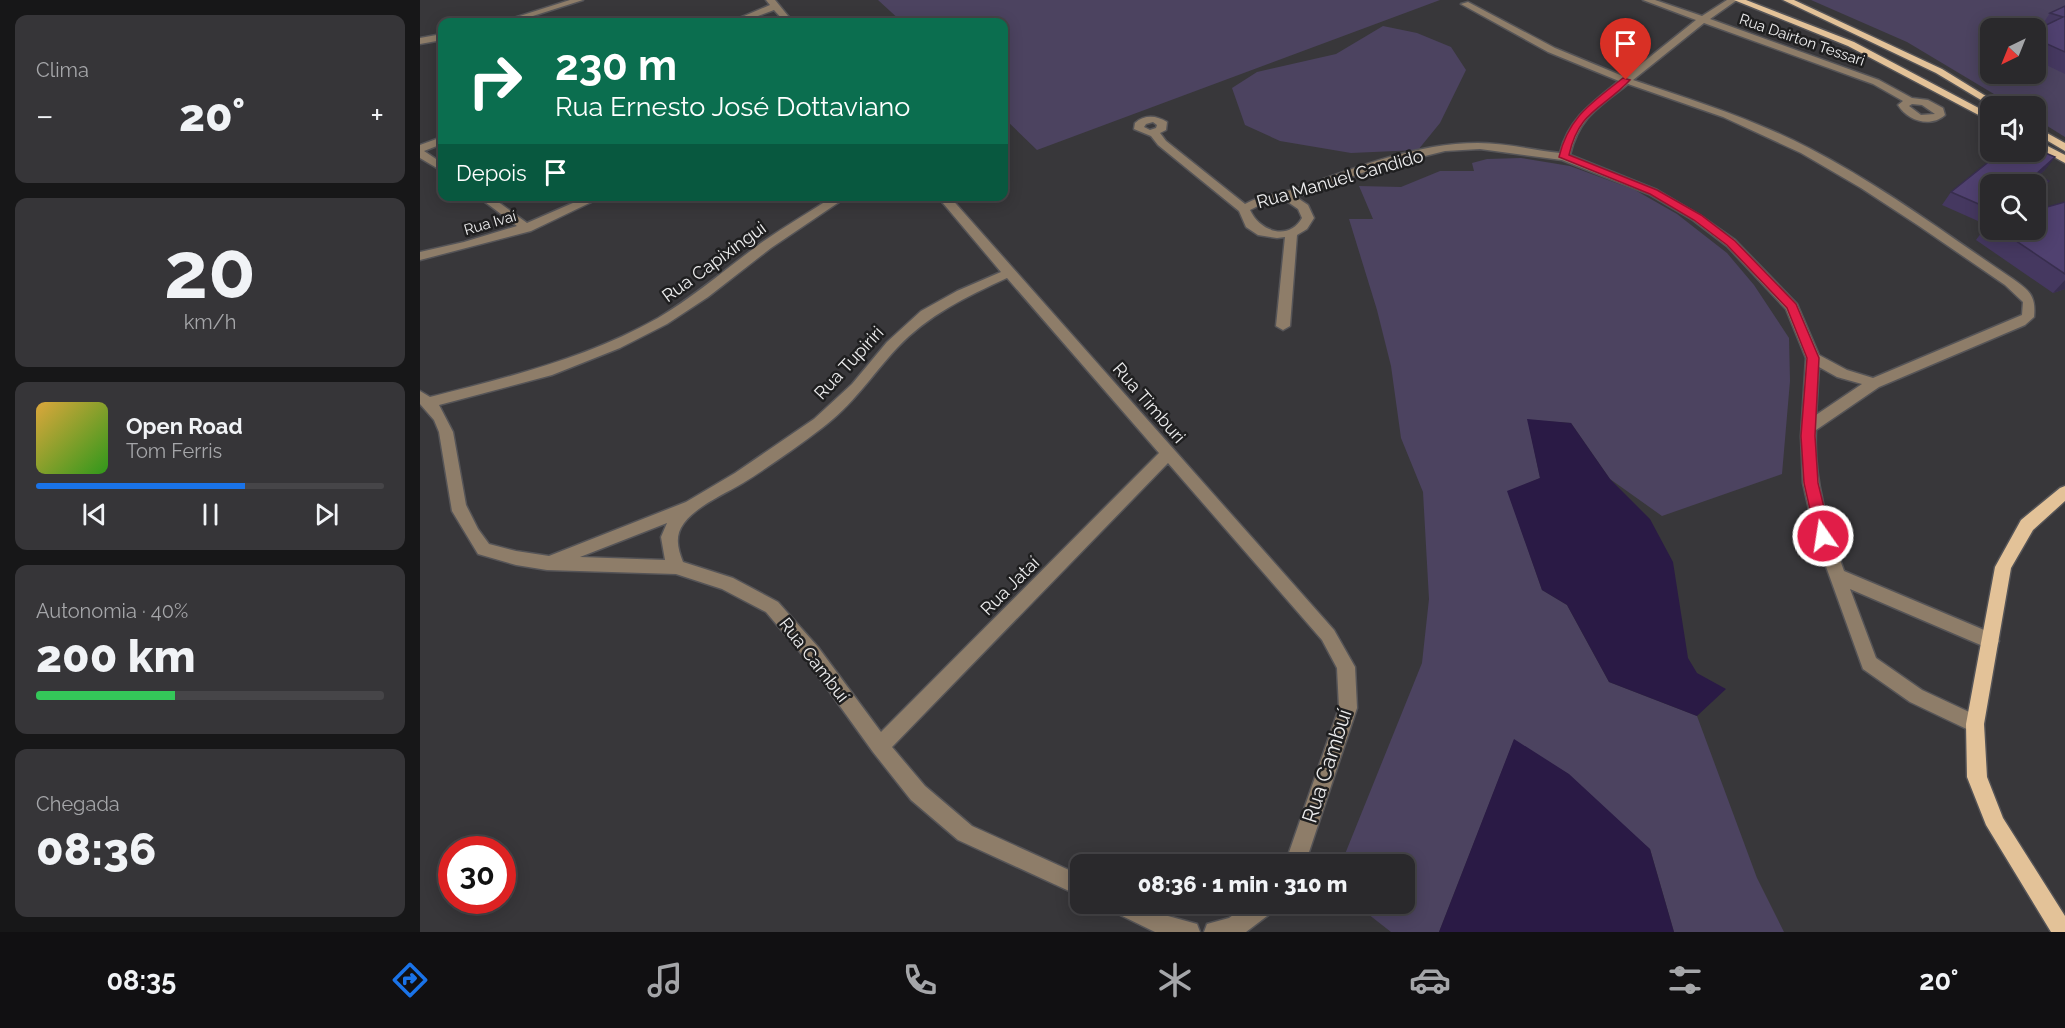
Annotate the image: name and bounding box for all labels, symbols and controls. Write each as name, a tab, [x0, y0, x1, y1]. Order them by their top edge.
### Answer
street label: Rua Dairton Tessari	[1737, 10, 1867, 70]
pin	[1600, 18, 1651, 80]
north arrow	[1980, 18, 2046, 84]
map controls	[1980, 18, 2046, 240]
icon: arrive	[1609, 27, 1642, 60]
text: 230 m	[555, 41, 677, 90]
icon: right	[456, 42, 534, 120]
text: Clima	[36, 58, 89, 82]
text: 20°	[179, 89, 245, 142]
text: Rua Ernesto José Dottaviano	[555, 91, 910, 122]
text: −	[36, 96, 54, 135]
text: +	[370, 96, 384, 135]
button: sound	[1980, 96, 2046, 162]
street label: Rua Manuel Candido	[1254, 145, 1426, 212]
icon: arrive	[539, 156, 572, 189]
text: Depois	[456, 160, 527, 186]
button: search	[1980, 174, 2046, 240]
street label: Rua Ivaí	[462, 207, 519, 239]
street label: Rua Capixingui	[658, 217, 770, 306]
text: 20	[164, 225, 256, 316]
text: km/h	[184, 310, 236, 334]
street label: Rua Tupiriri	[810, 322, 888, 403]
street label: Rua Timburi	[1109, 358, 1190, 447]
text: Open Road	[126, 413, 243, 439]
text: Tom Ferris	[126, 439, 222, 463]
icon: previous	[78, 498, 111, 531]
icon: pause	[194, 498, 227, 531]
icon: next	[310, 498, 343, 531]
position arrow	[1791, 504, 1855, 568]
street label: Rua Jataí	[976, 552, 1043, 619]
text: Autonomia · 40%	[36, 599, 188, 623]
street label: Rua Cambuí	[775, 613, 854, 706]
text: 200 km	[36, 630, 196, 683]
street label: Rua Cambuí	[1296, 705, 1357, 826]
text: Chegada	[36, 792, 120, 816]
text: 08:36	[36, 823, 156, 876]
speed limit sign: 30	[438, 836, 516, 914]
text: 08:36 · 1 min · 310 m	[1138, 871, 1347, 897]
icon: directions	[389, 959, 431, 1001]
icon: music	[644, 959, 686, 1001]
icon: phone	[899, 959, 941, 1001]
icon: climate	[1154, 959, 1196, 1001]
icon: car	[1409, 959, 1451, 1001]
icon: filters	[1664, 959, 1706, 1001]
text: 08:35	[107, 965, 176, 996]
text: 20°	[1919, 965, 1958, 996]

